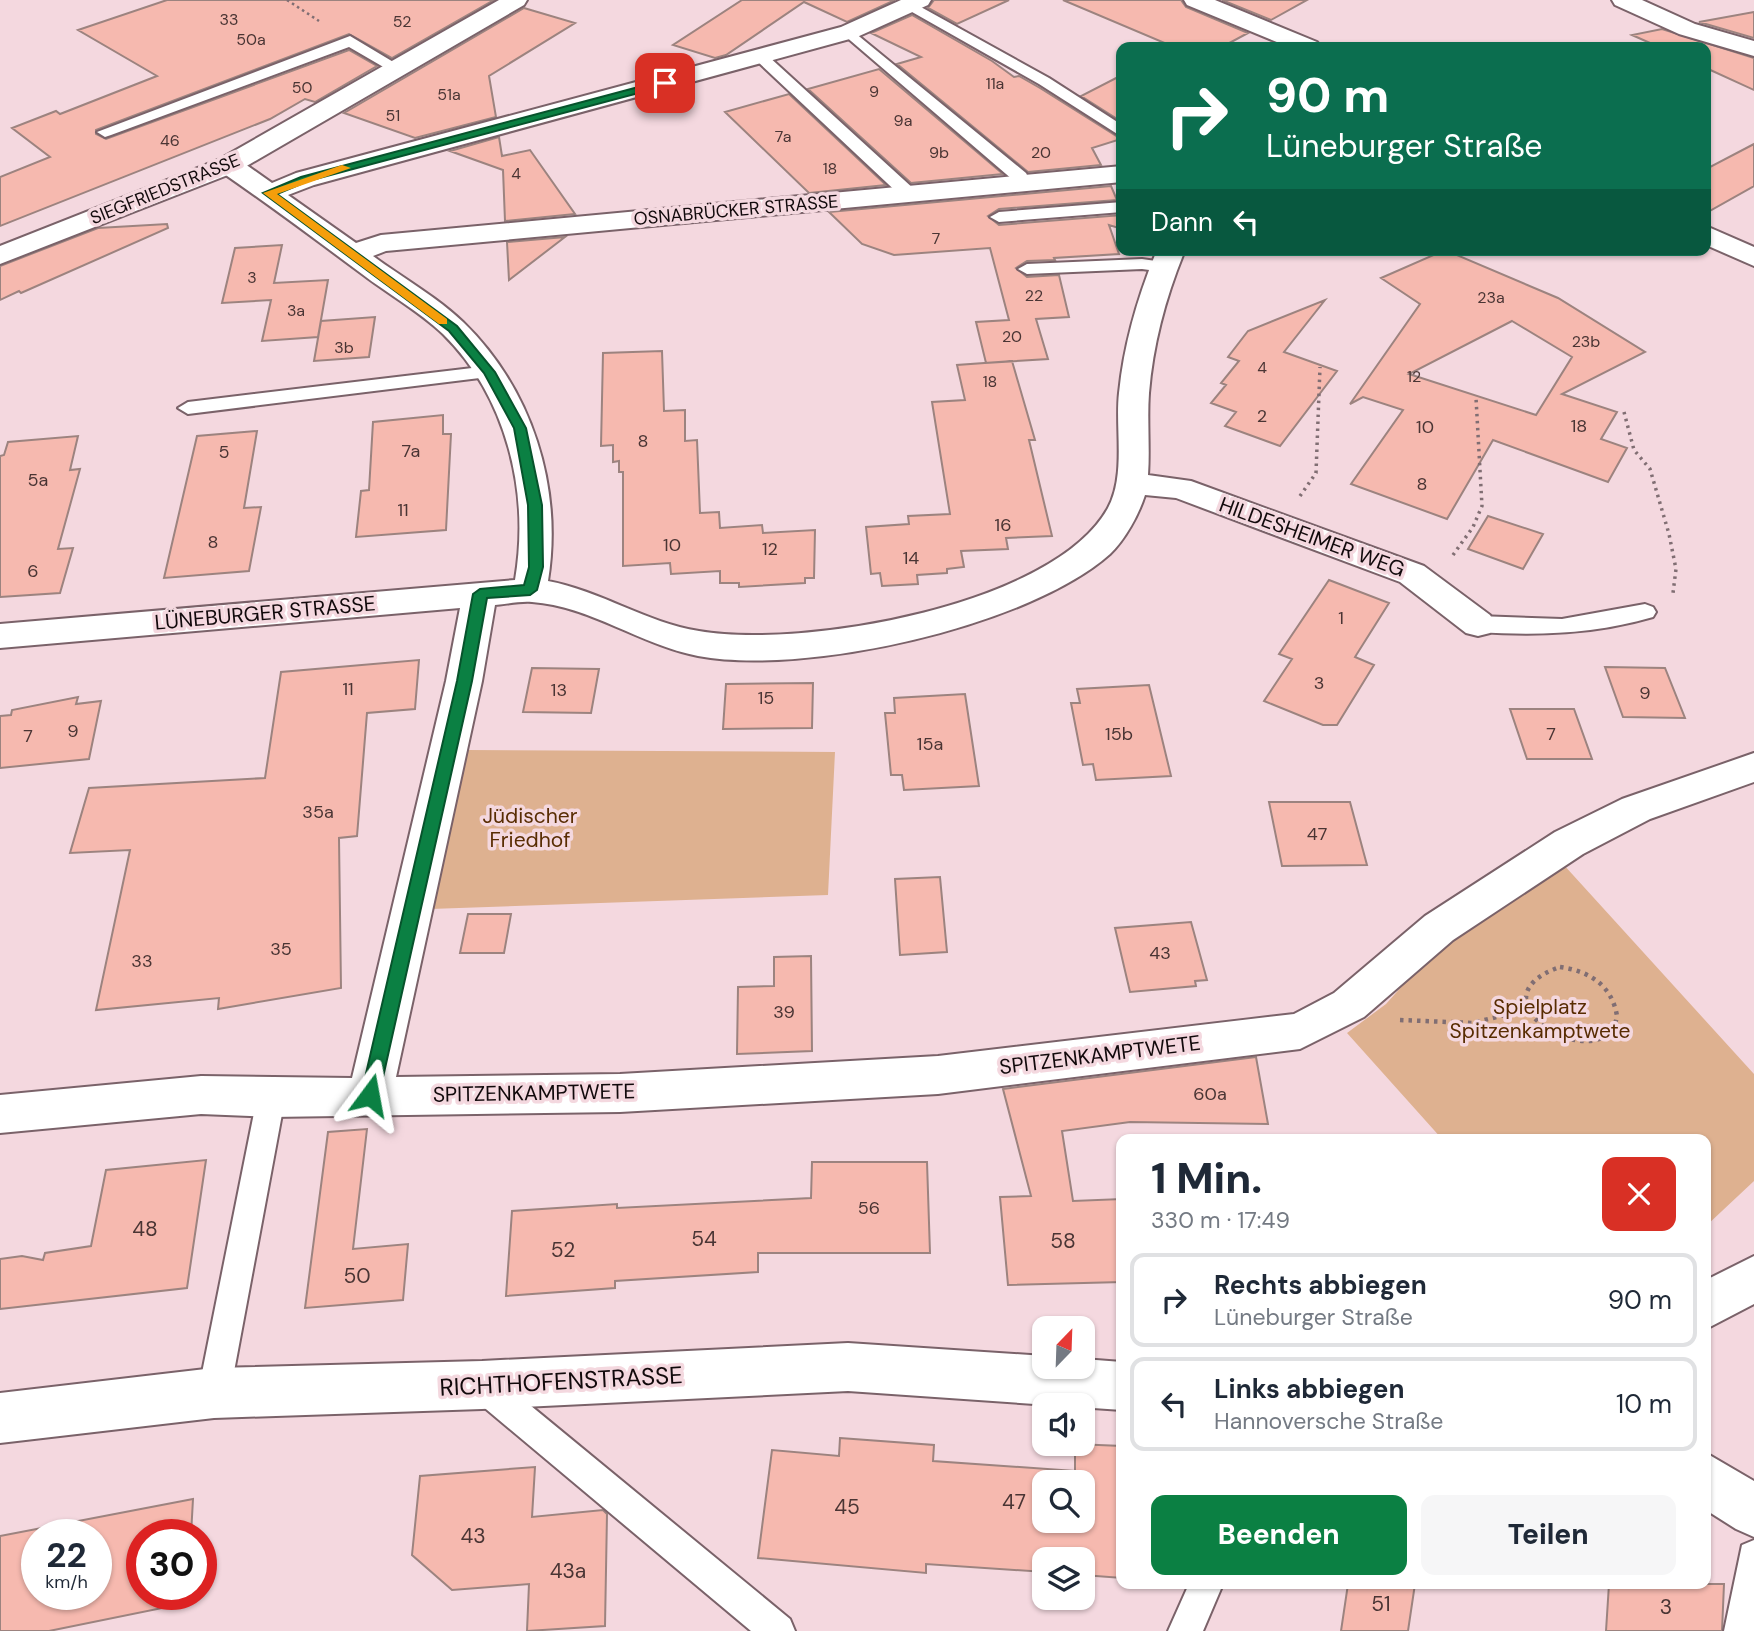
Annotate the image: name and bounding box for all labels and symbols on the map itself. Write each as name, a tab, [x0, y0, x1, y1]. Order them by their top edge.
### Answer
house number: 33	[220, 9, 238, 30]
house number: 52	[393, 11, 411, 32]
house number: 50a	[236, 29, 266, 50]
pin	[635, 53, 695, 113]
house number: 11a	[986, 73, 1004, 94]
house number: 50	[292, 77, 312, 98]
house number: 9	[869, 81, 879, 102]
house number: 51a	[437, 84, 461, 105]
house number: 51	[386, 105, 400, 126]
house number: 9a	[894, 110, 912, 131]
house number: 7a	[775, 126, 791, 147]
house number: 46	[160, 130, 180, 151]
house number: 9b	[929, 142, 949, 163]
house number: 20	[1031, 142, 1051, 163]
street label: SIEGFRIEDSTRASSE	[87, 148, 243, 230]
house number: 18	[823, 158, 837, 179]
house number: 4	[511, 163, 521, 184]
street label: OSNABRÜCKER STRASSE	[633, 189, 839, 231]
house number: 7	[932, 228, 940, 249]
house number: 3	[247, 267, 257, 288]
house number: 22	[1025, 285, 1043, 306]
house number: 23a	[1477, 287, 1505, 308]
house number: 3a	[287, 300, 305, 321]
house number: 20	[1002, 326, 1022, 347]
house number: 23b	[1572, 331, 1600, 352]
house number: 3b	[334, 337, 354, 358]
house number: 4	[1257, 357, 1267, 378]
house number: 12	[1407, 366, 1421, 387]
house number: 18	[983, 371, 997, 392]
house number: 2	[1257, 404, 1267, 428]
house number: 18	[1571, 414, 1587, 438]
house number: 10	[1416, 415, 1434, 439]
house number: 8	[638, 429, 648, 453]
house number: 7a	[402, 439, 420, 463]
house number: 5	[219, 440, 229, 464]
house number: 5a	[28, 468, 48, 492]
house number: 8	[1417, 472, 1427, 496]
street label: HILDESHEIMER WEG	[1215, 490, 1409, 584]
house number: 11	[397, 498, 409, 522]
house number: 16	[995, 513, 1011, 537]
house number: 8	[208, 530, 218, 554]
house number: 10	[663, 533, 681, 557]
house number: 12	[762, 537, 778, 561]
house number: 14	[903, 546, 919, 570]
house number: 6	[27, 559, 39, 583]
street label: LÜNEBURGER STRASSE	[153, 589, 377, 637]
house number: 1	[1338, 606, 1344, 630]
house number: 3	[1314, 671, 1324, 695]
house number: 11	[342, 677, 354, 701]
house number: 13	[551, 678, 567, 702]
house number: 9	[1639, 681, 1651, 705]
house number: 15	[758, 686, 774, 710]
house number: 9	[67, 719, 79, 743]
house number: 15b	[1105, 722, 1133, 746]
house number: 7	[1546, 722, 1556, 746]
house number: 7	[23, 724, 33, 748]
house number: 15a	[917, 732, 943, 756]
house number: 35a	[302, 800, 334, 824]
park label: Jüdischer Friedhof	[482, 802, 578, 854]
house number: 47	[1307, 822, 1327, 846]
house number: 35	[270, 937, 292, 961]
house number: 43	[1149, 941, 1171, 965]
house number: 33	[131, 949, 153, 973]
park label: Spielplatz Spitzenkamptwete	[1450, 993, 1630, 1045]
house number: 39	[773, 1000, 795, 1024]
street label: SPITZENKAMPTWETE	[998, 1029, 1202, 1081]
position arrow	[333, 1058, 407, 1132]
street label: SPITZENKAMPTWETE	[433, 1077, 635, 1109]
house number: 60a	[1193, 1082, 1227, 1106]
house number: 56	[858, 1196, 880, 1220]
house number: 48	[132, 1215, 158, 1243]
house number: 54	[691, 1225, 717, 1253]
house number: 58	[1050, 1227, 1076, 1255]
house number: 52	[551, 1236, 575, 1264]
house number: 50	[343, 1262, 371, 1290]
north arrow	[1032, 1316, 1096, 1379]
street label: RICHTHOFENSTRASSE	[439, 1359, 683, 1403]
house number: 47	[1002, 1488, 1026, 1516]
house number: 45	[834, 1493, 860, 1521]
speed limit sign: 30	[126, 1519, 217, 1610]
house number: 43	[460, 1522, 486, 1550]
house number: 43a	[550, 1557, 586, 1585]
house number: 51	[1371, 1590, 1391, 1618]
house number: 3	[1660, 1593, 1672, 1621]

